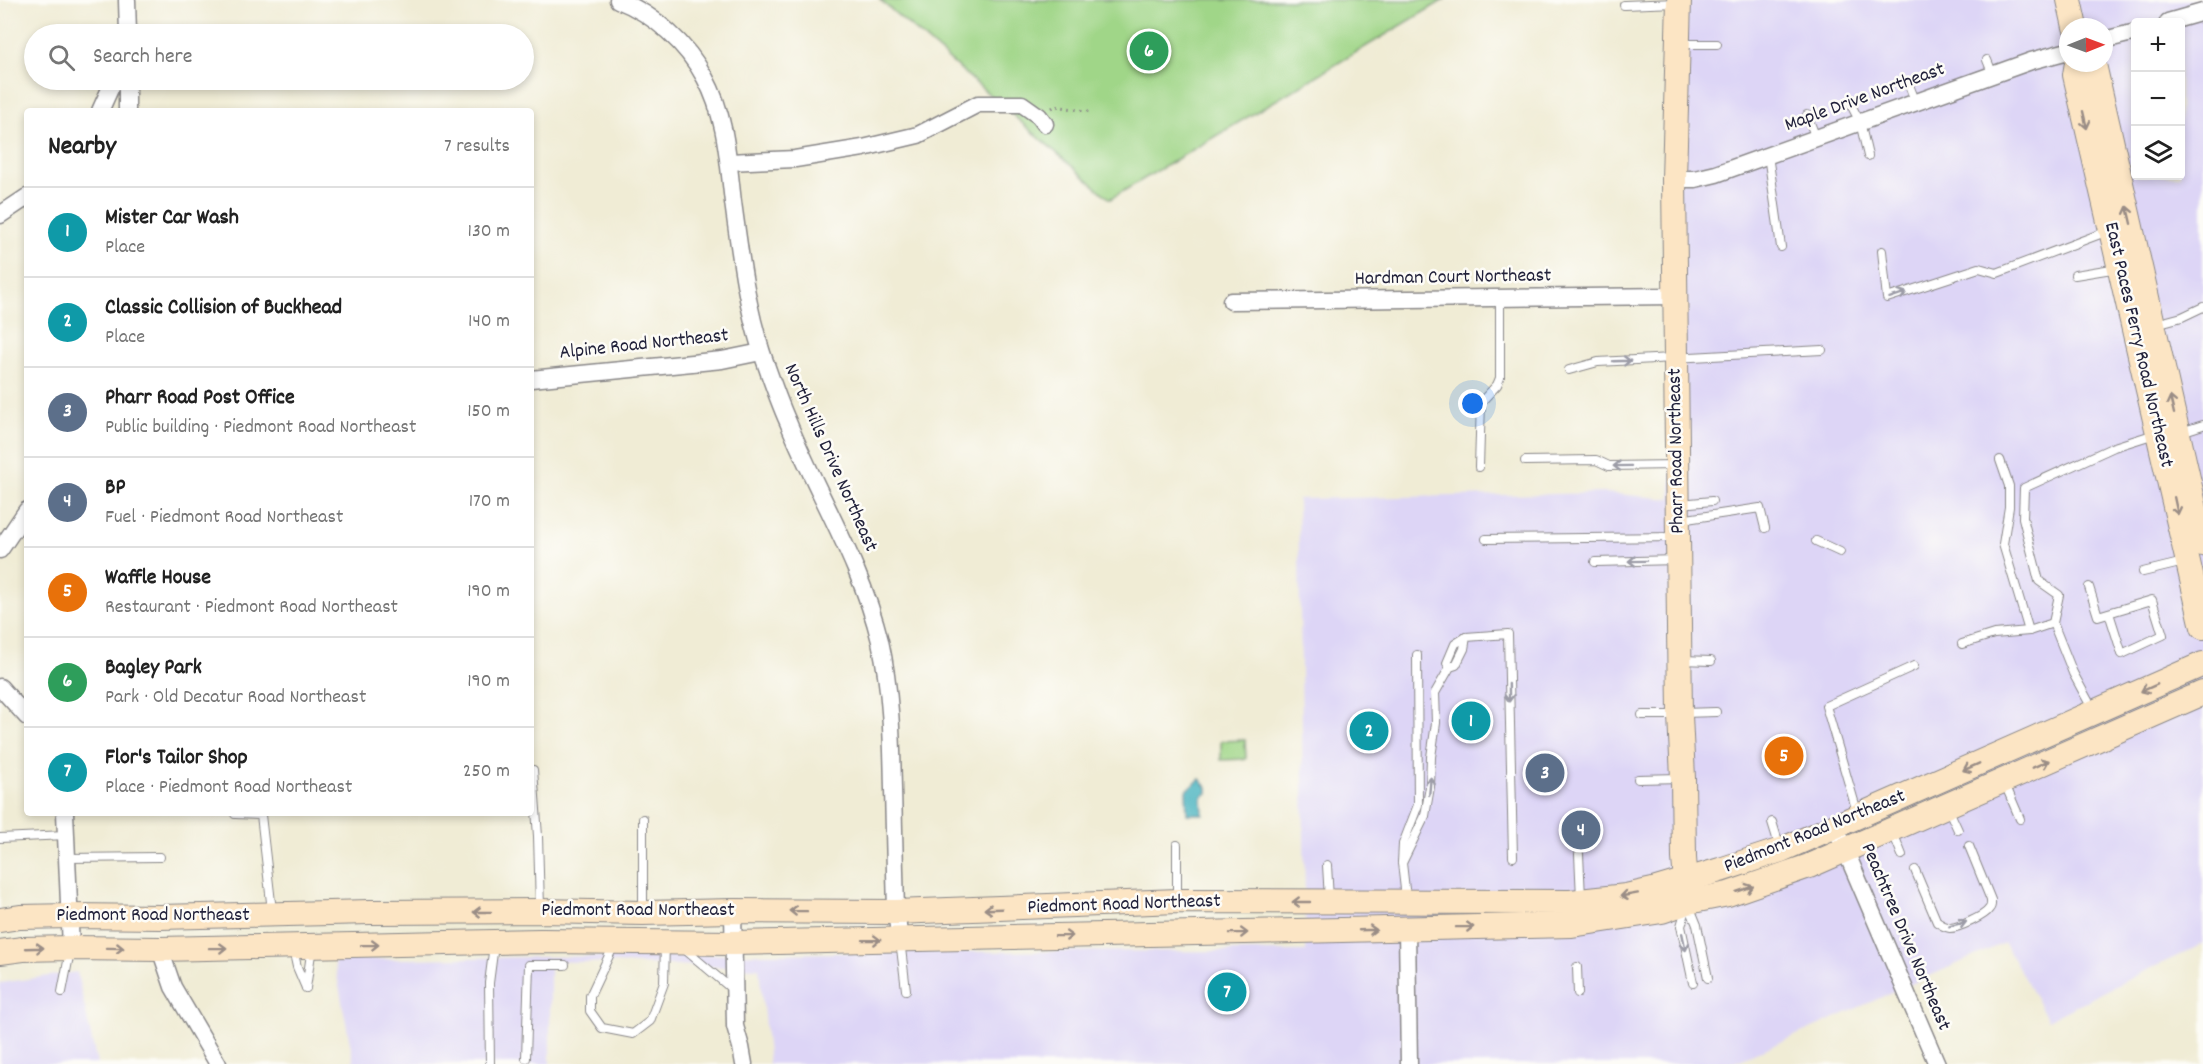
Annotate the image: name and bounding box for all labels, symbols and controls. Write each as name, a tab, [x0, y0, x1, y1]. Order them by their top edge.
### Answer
north arrow	[2059, 18, 2113, 72]
map controls	[2131, 18, 2185, 180]
button: +	[2131, 18, 2185, 72]
search box	[24, 24, 534, 90]
pin: 6	[1130, 28, 1168, 74]
icon: search	[45, 41, 78, 74]
text: Search here	[93, 42, 192, 73]
street label: Maple Drive Northeast	[1781, 56, 1949, 140]
button: −	[2131, 72, 2185, 126]
one-way arrow	[2080, 110, 2091, 129]
button: layers	[2131, 126, 2185, 180]
text: Nearby	[48, 129, 116, 166]
text: 7 results	[444, 133, 510, 161]
text: Mister Car Wash	[105, 203, 239, 234]
one-way arrow	[2122, 206, 2134, 225]
text: 1	[65, 218, 70, 246]
text: 130 m	[468, 218, 510, 246]
street label: East Paces Ferry Road Northeast	[2096, 220, 2180, 470]
text: Place	[105, 234, 145, 262]
street label: Hardman Court Northeast	[1354, 262, 1552, 294]
one-way arrow	[1888, 289, 1907, 300]
text: Classic Collision of Buckhead	[105, 293, 342, 324]
text: 2	[63, 308, 72, 336]
text: 140 m	[468, 308, 510, 336]
street label: Alpine Road Northeast	[558, 322, 730, 368]
text: Place	[105, 324, 145, 352]
one-way arrow	[1612, 356, 1632, 367]
street label: North Hills Drive Northeast	[776, 359, 884, 557]
street label: Pharr Road Northeast	[1662, 368, 1692, 534]
text: Pharr Road Post Office	[105, 383, 295, 414]
your location	[1458, 389, 1487, 418]
one-way arrow	[2165, 396, 2177, 415]
text: 3	[63, 398, 72, 426]
text: 150 m	[467, 398, 510, 426]
text: Public building · Piedmont Road Northeast	[105, 414, 416, 442]
one-way arrow	[1612, 460, 1632, 472]
text: BP	[105, 473, 125, 504]
text: 4	[63, 488, 72, 516]
text: 170 m	[469, 488, 510, 516]
one-way arrow	[2170, 497, 2182, 516]
text: Fuel · Piedmont Road Northeast	[105, 504, 343, 532]
one-way arrow	[1627, 555, 1647, 566]
text: Waffle House	[105, 563, 211, 594]
text: 5	[63, 578, 72, 606]
text: 190 m	[467, 578, 510, 606]
text: Restaurant · Piedmont Road Northeast	[105, 594, 398, 622]
text: Bagley Park	[105, 653, 202, 684]
text: 6	[63, 668, 72, 696]
text: 190 m	[467, 668, 510, 696]
one-way arrow	[1503, 682, 1515, 702]
one-way arrow	[2141, 683, 2159, 694]
text: Park · Old Decatur Road Northeast	[105, 684, 366, 712]
pin: 1	[1452, 698, 1490, 744]
pin: 2	[1350, 708, 1388, 754]
pin: 5	[1764, 734, 1804, 778]
text: Flor's Tailor Shop	[105, 743, 248, 774]
pin: 3	[1526, 750, 1564, 796]
text: 7	[64, 758, 71, 786]
text: 250 m	[463, 758, 510, 786]
one-way arrow	[2031, 758, 2049, 769]
one-way arrow	[1962, 762, 1981, 773]
text: Place · Piedmont Road Northeast	[105, 774, 352, 802]
one-way arrow	[1425, 777, 1436, 796]
street label: Piedmont Road Northeast	[1720, 783, 1910, 881]
pin: 4	[1562, 808, 1600, 852]
street label: Peachtree Drive Northeast	[1853, 839, 1957, 1035]
one-way arrow	[1735, 883, 1754, 894]
street label: Piedmont Road Northeast	[1027, 888, 1221, 922]
one-way arrow	[1619, 890, 1639, 901]
one-way arrow	[1291, 896, 1311, 908]
street label: Piedmont Road Northeast	[541, 897, 735, 925]
street label: Piedmont Road Northeast	[56, 902, 250, 930]
one-way arrow	[984, 903, 1004, 914]
one-way arrow	[789, 905, 809, 917]
one-way arrow	[472, 906, 492, 918]
one-way arrow	[1948, 918, 1967, 930]
one-way arrow	[1455, 922, 1475, 933]
one-way arrow	[1358, 925, 1378, 936]
one-way arrow	[1229, 927, 1249, 939]
one-way arrow	[1053, 930, 1073, 942]
one-way arrow	[1679, 932, 1690, 952]
one-way arrow	[862, 935, 882, 946]
one-way arrow	[360, 939, 380, 950]
one-way arrow	[25, 942, 45, 954]
one-way arrow	[105, 942, 125, 954]
one-way arrow	[208, 942, 228, 953]
pin: 7	[1208, 970, 1246, 1014]

